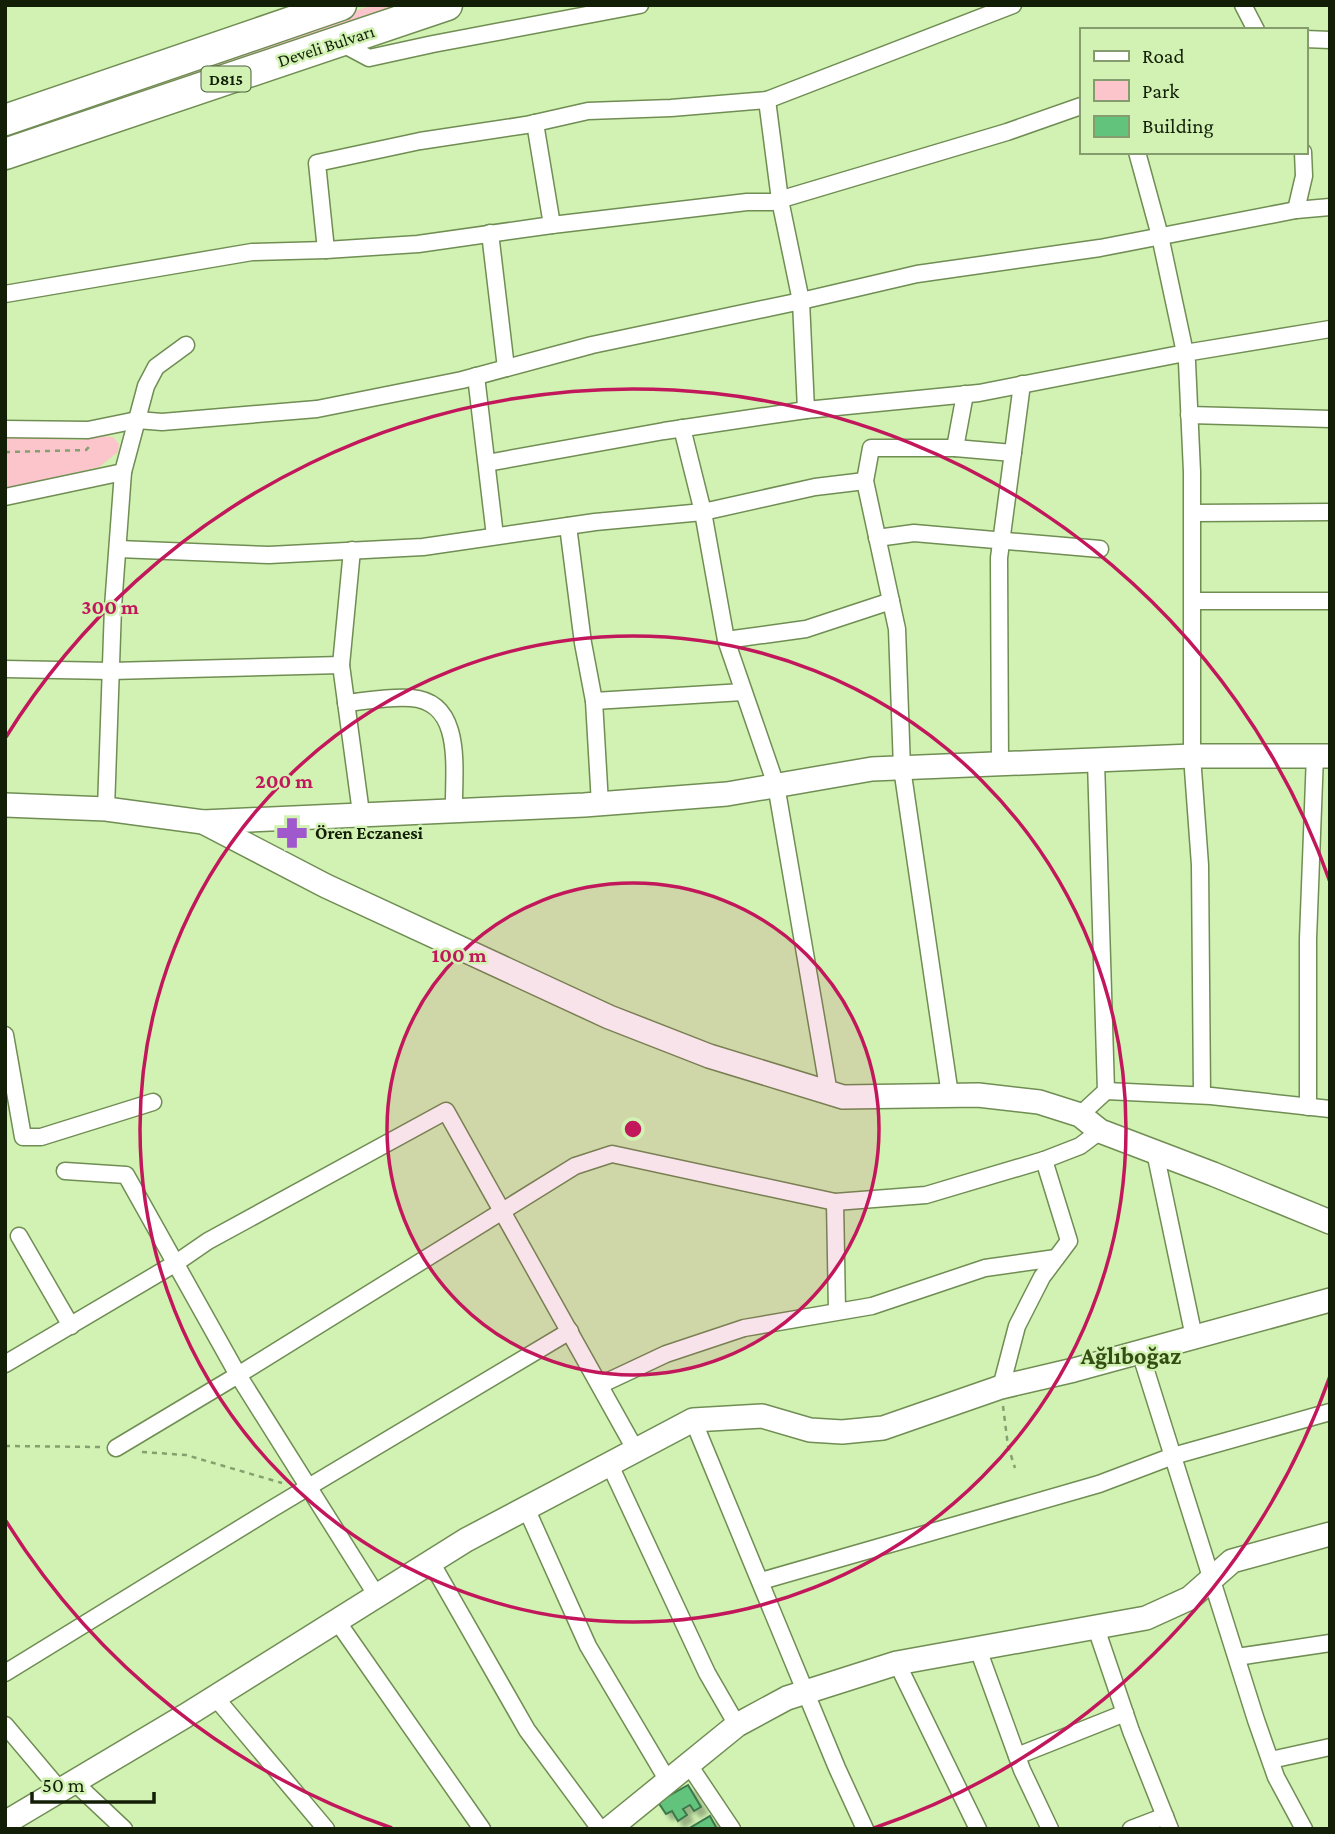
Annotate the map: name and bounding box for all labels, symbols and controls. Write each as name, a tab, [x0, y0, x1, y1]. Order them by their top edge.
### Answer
street label: Develi Bulvarı	[275, 21, 377, 71]
legend	[1080, 28, 1307, 154]
text: Road	[1142, 44, 1185, 68]
road number: D815	[202, 66, 250, 92]
text: Park	[1142, 79, 1179, 103]
text: Building	[1142, 114, 1214, 138]
text: 300 m	[81, 595, 139, 619]
text: 200 m	[255, 769, 313, 793]
pharmacy icon: Ören Eczanesi	[275, 816, 309, 850]
place label: Ören Eczanesi	[315, 823, 424, 843]
text: 100 m	[431, 943, 487, 967]
centre of rings	[621, 1117, 645, 1141]
district label: Ağlıboğaz	[1080, 1342, 1181, 1369]
scale bar	[32, 1760, 154, 1804]
text: 50 m	[42, 1773, 85, 1797]

